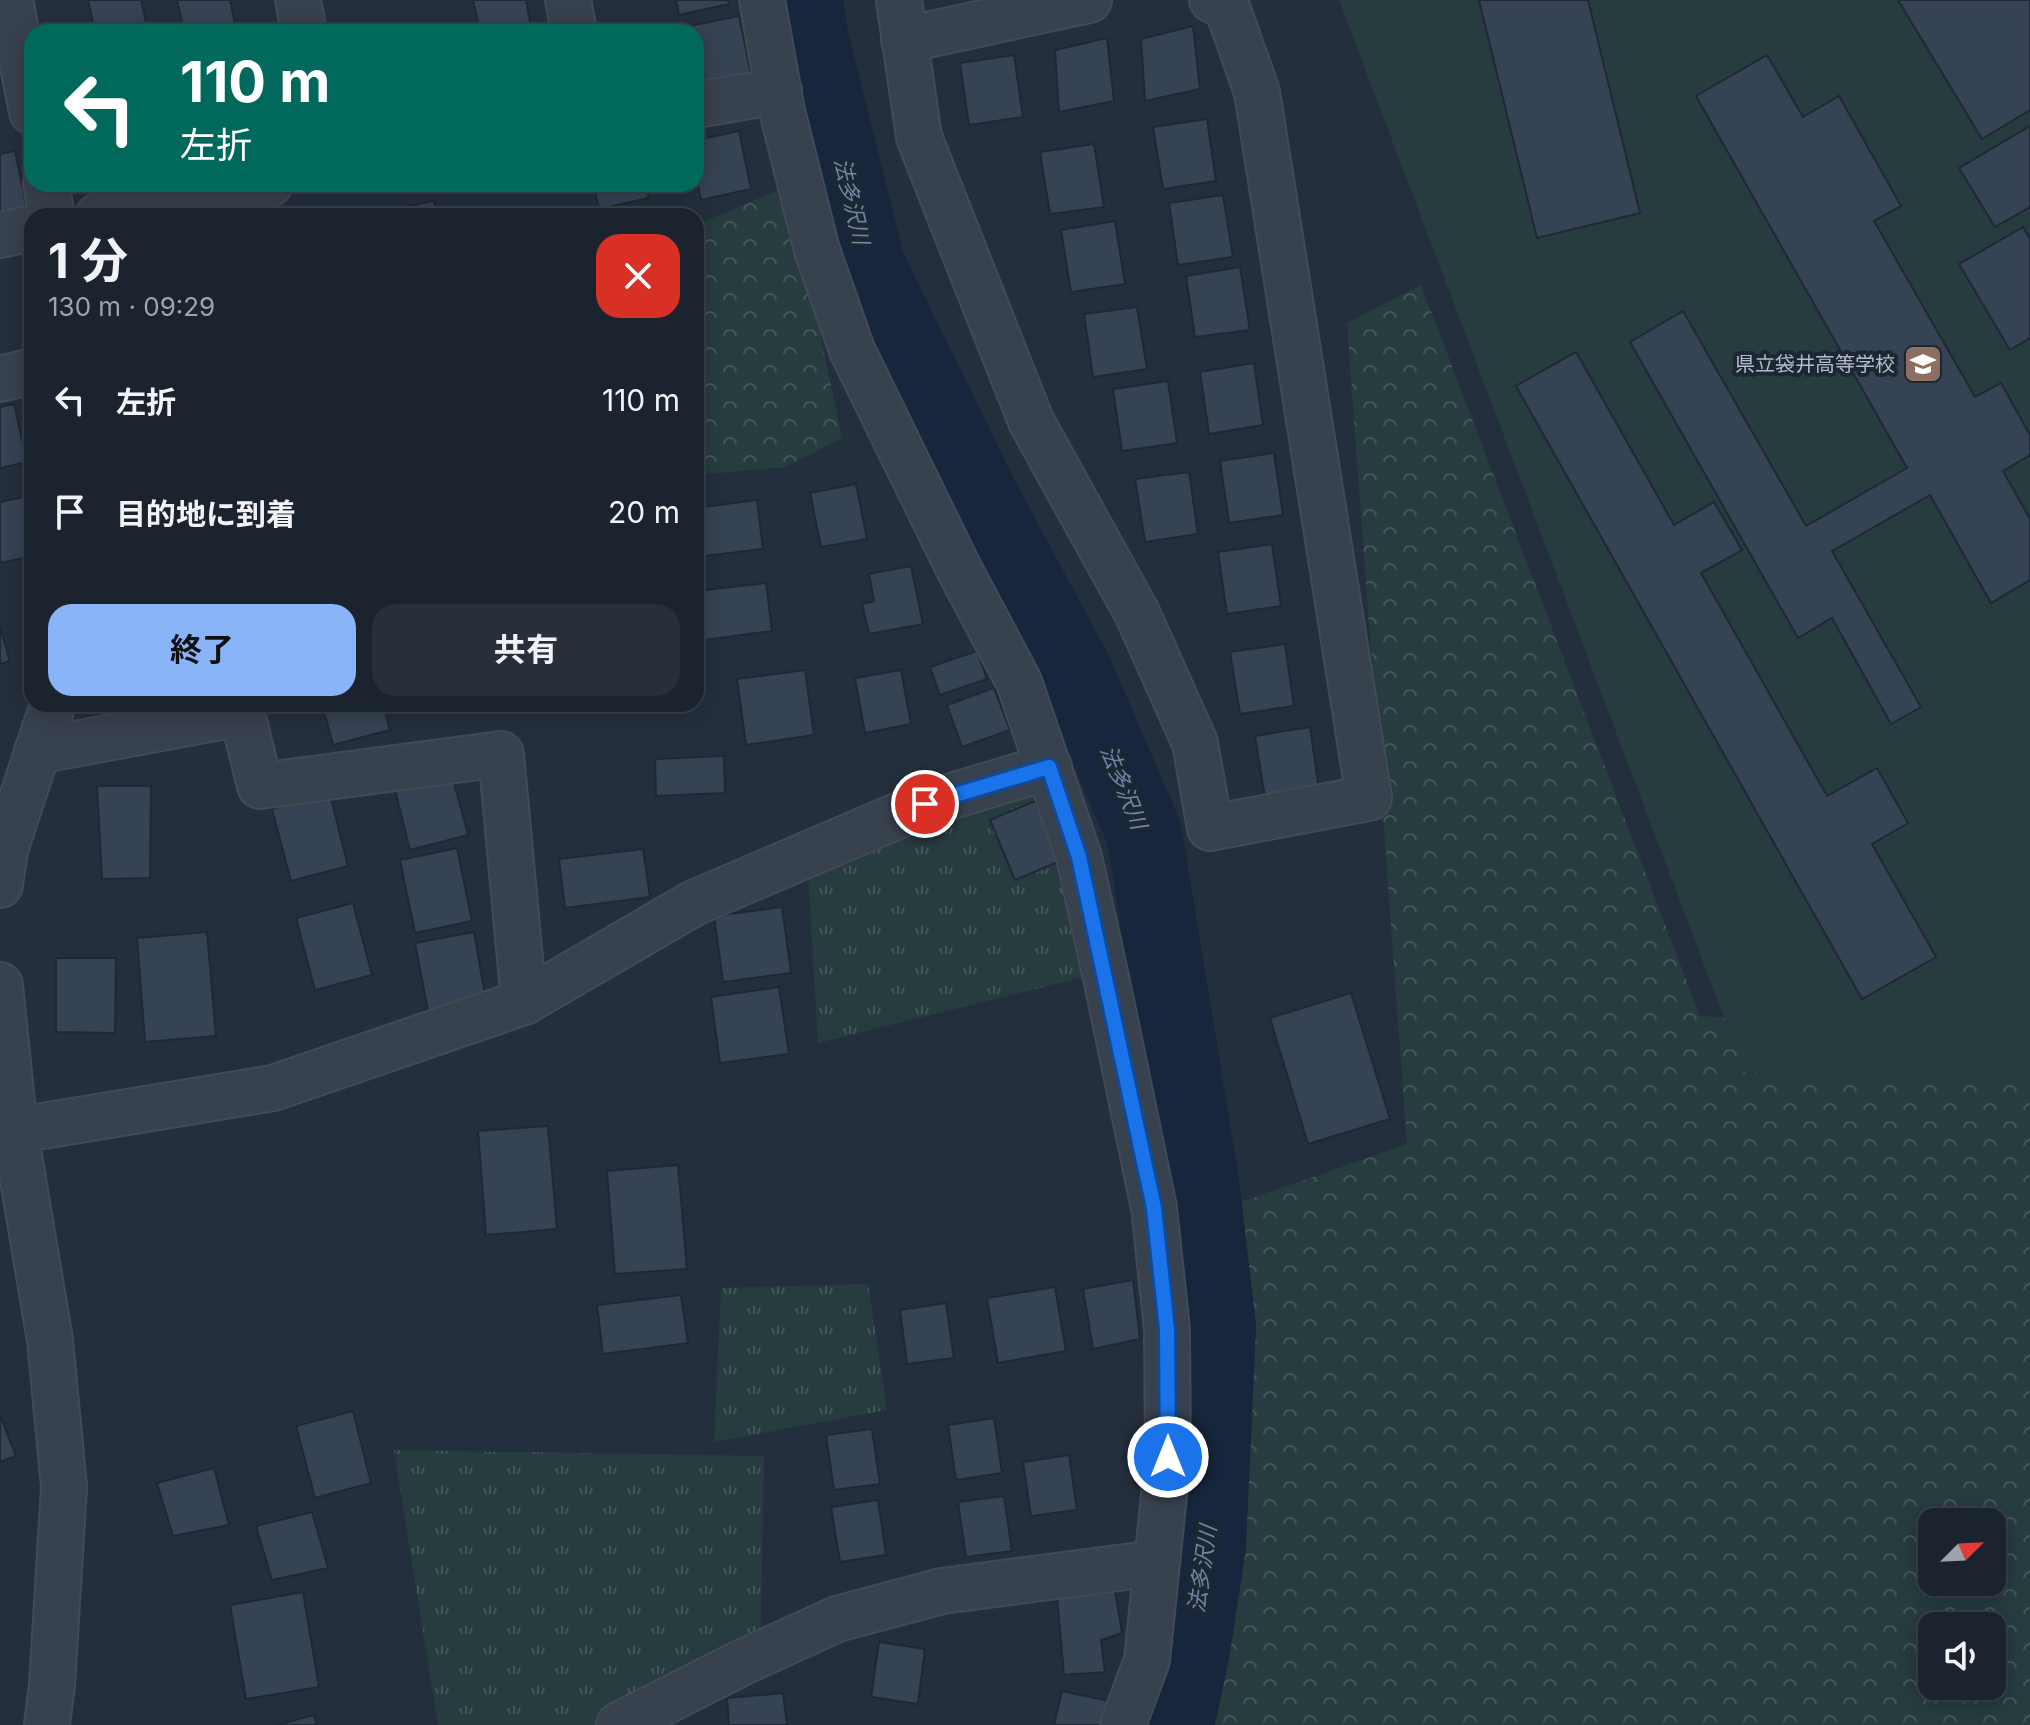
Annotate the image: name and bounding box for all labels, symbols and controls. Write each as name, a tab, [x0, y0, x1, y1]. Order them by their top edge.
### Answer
text: 110 m	[180, 48, 330, 116]
icon: left	[48, 56, 152, 160]
text: 左折	[180, 123, 252, 167]
water label: 法多沢川	[829, 155, 875, 249]
text: 1 分	[48, 231, 128, 290]
button: close	[596, 234, 680, 318]
text: 130 m · 09:29	[48, 291, 215, 322]
school or university icon: 県立袋井高等学校	[1902, 343, 1944, 385]
place label: 県立袋井高等学校	[1735, 352, 1895, 376]
icon: left	[48, 378, 92, 422]
text: 110 m	[602, 382, 680, 418]
text: 左折	[116, 384, 176, 420]
icon: arrive	[48, 490, 92, 534]
text: 20 m	[608, 494, 680, 530]
text: 目的地に到着	[116, 496, 296, 532]
button: 終了	[48, 604, 356, 696]
button: 共有	[372, 604, 680, 696]
water label: 法多沢川	[1095, 741, 1153, 835]
pin	[891, 770, 959, 838]
icon: arrive	[903, 782, 947, 826]
position arrow	[1126, 1415, 1210, 1499]
north arrow	[1918, 1508, 2006, 1596]
map controls	[1918, 1508, 2006, 1700]
water label: 法多沢川	[1183, 1522, 1221, 1614]
button: sound	[1918, 1612, 2006, 1700]

